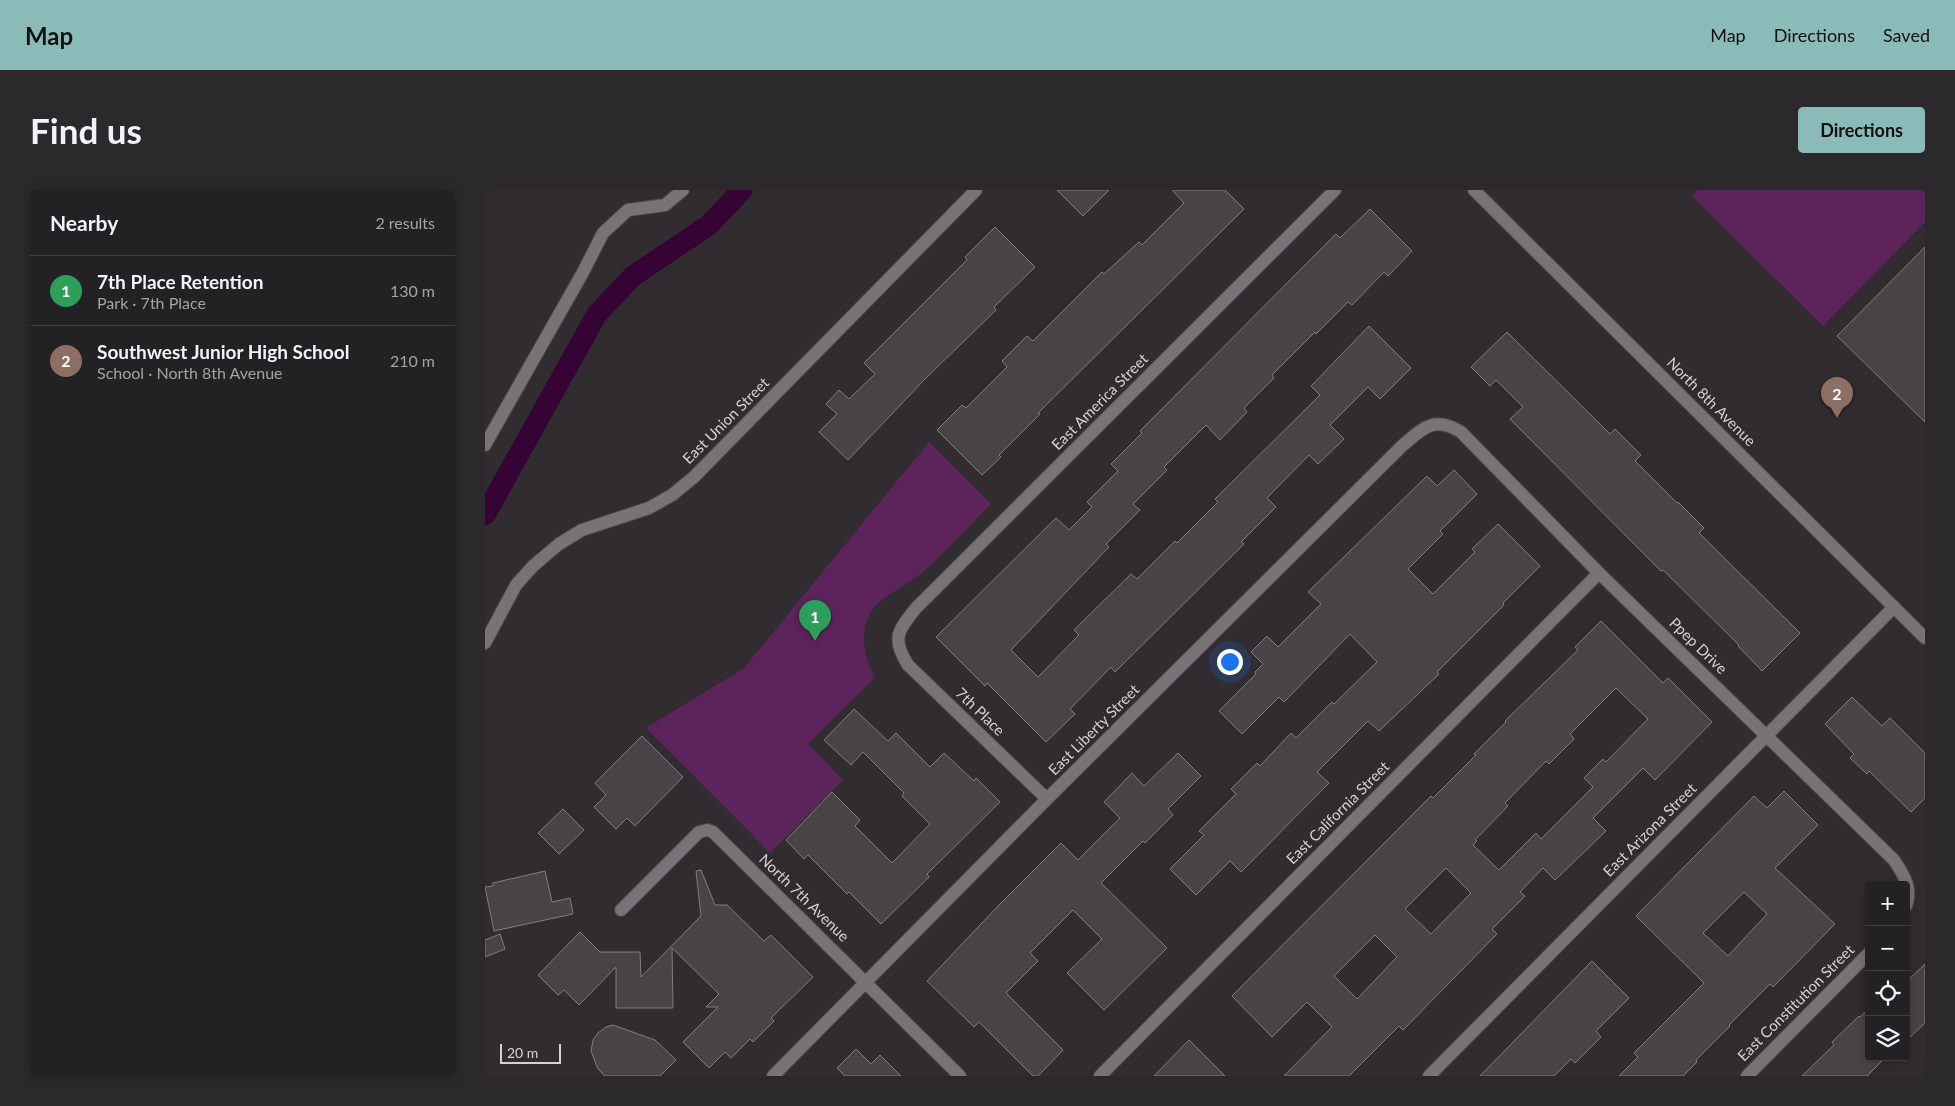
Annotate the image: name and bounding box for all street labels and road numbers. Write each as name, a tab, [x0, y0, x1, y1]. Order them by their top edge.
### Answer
street label: East America Street	[1047, 349, 1152, 453]
street label: North 8th Avenue	[1664, 353, 1760, 450]
street label: East Union Street	[678, 373, 773, 467]
street label: Ppep Drive	[1666, 613, 1731, 677]
street label: East Liberty Street	[1044, 680, 1143, 778]
street label: 7th Place	[952, 684, 1009, 739]
street label: East California Street	[1282, 757, 1393, 867]
street label: East Arizona Street	[1599, 778, 1700, 880]
street label: North 7th Avenue	[756, 850, 854, 945]
street label: East Constitution Street	[1733, 940, 1858, 1064]

